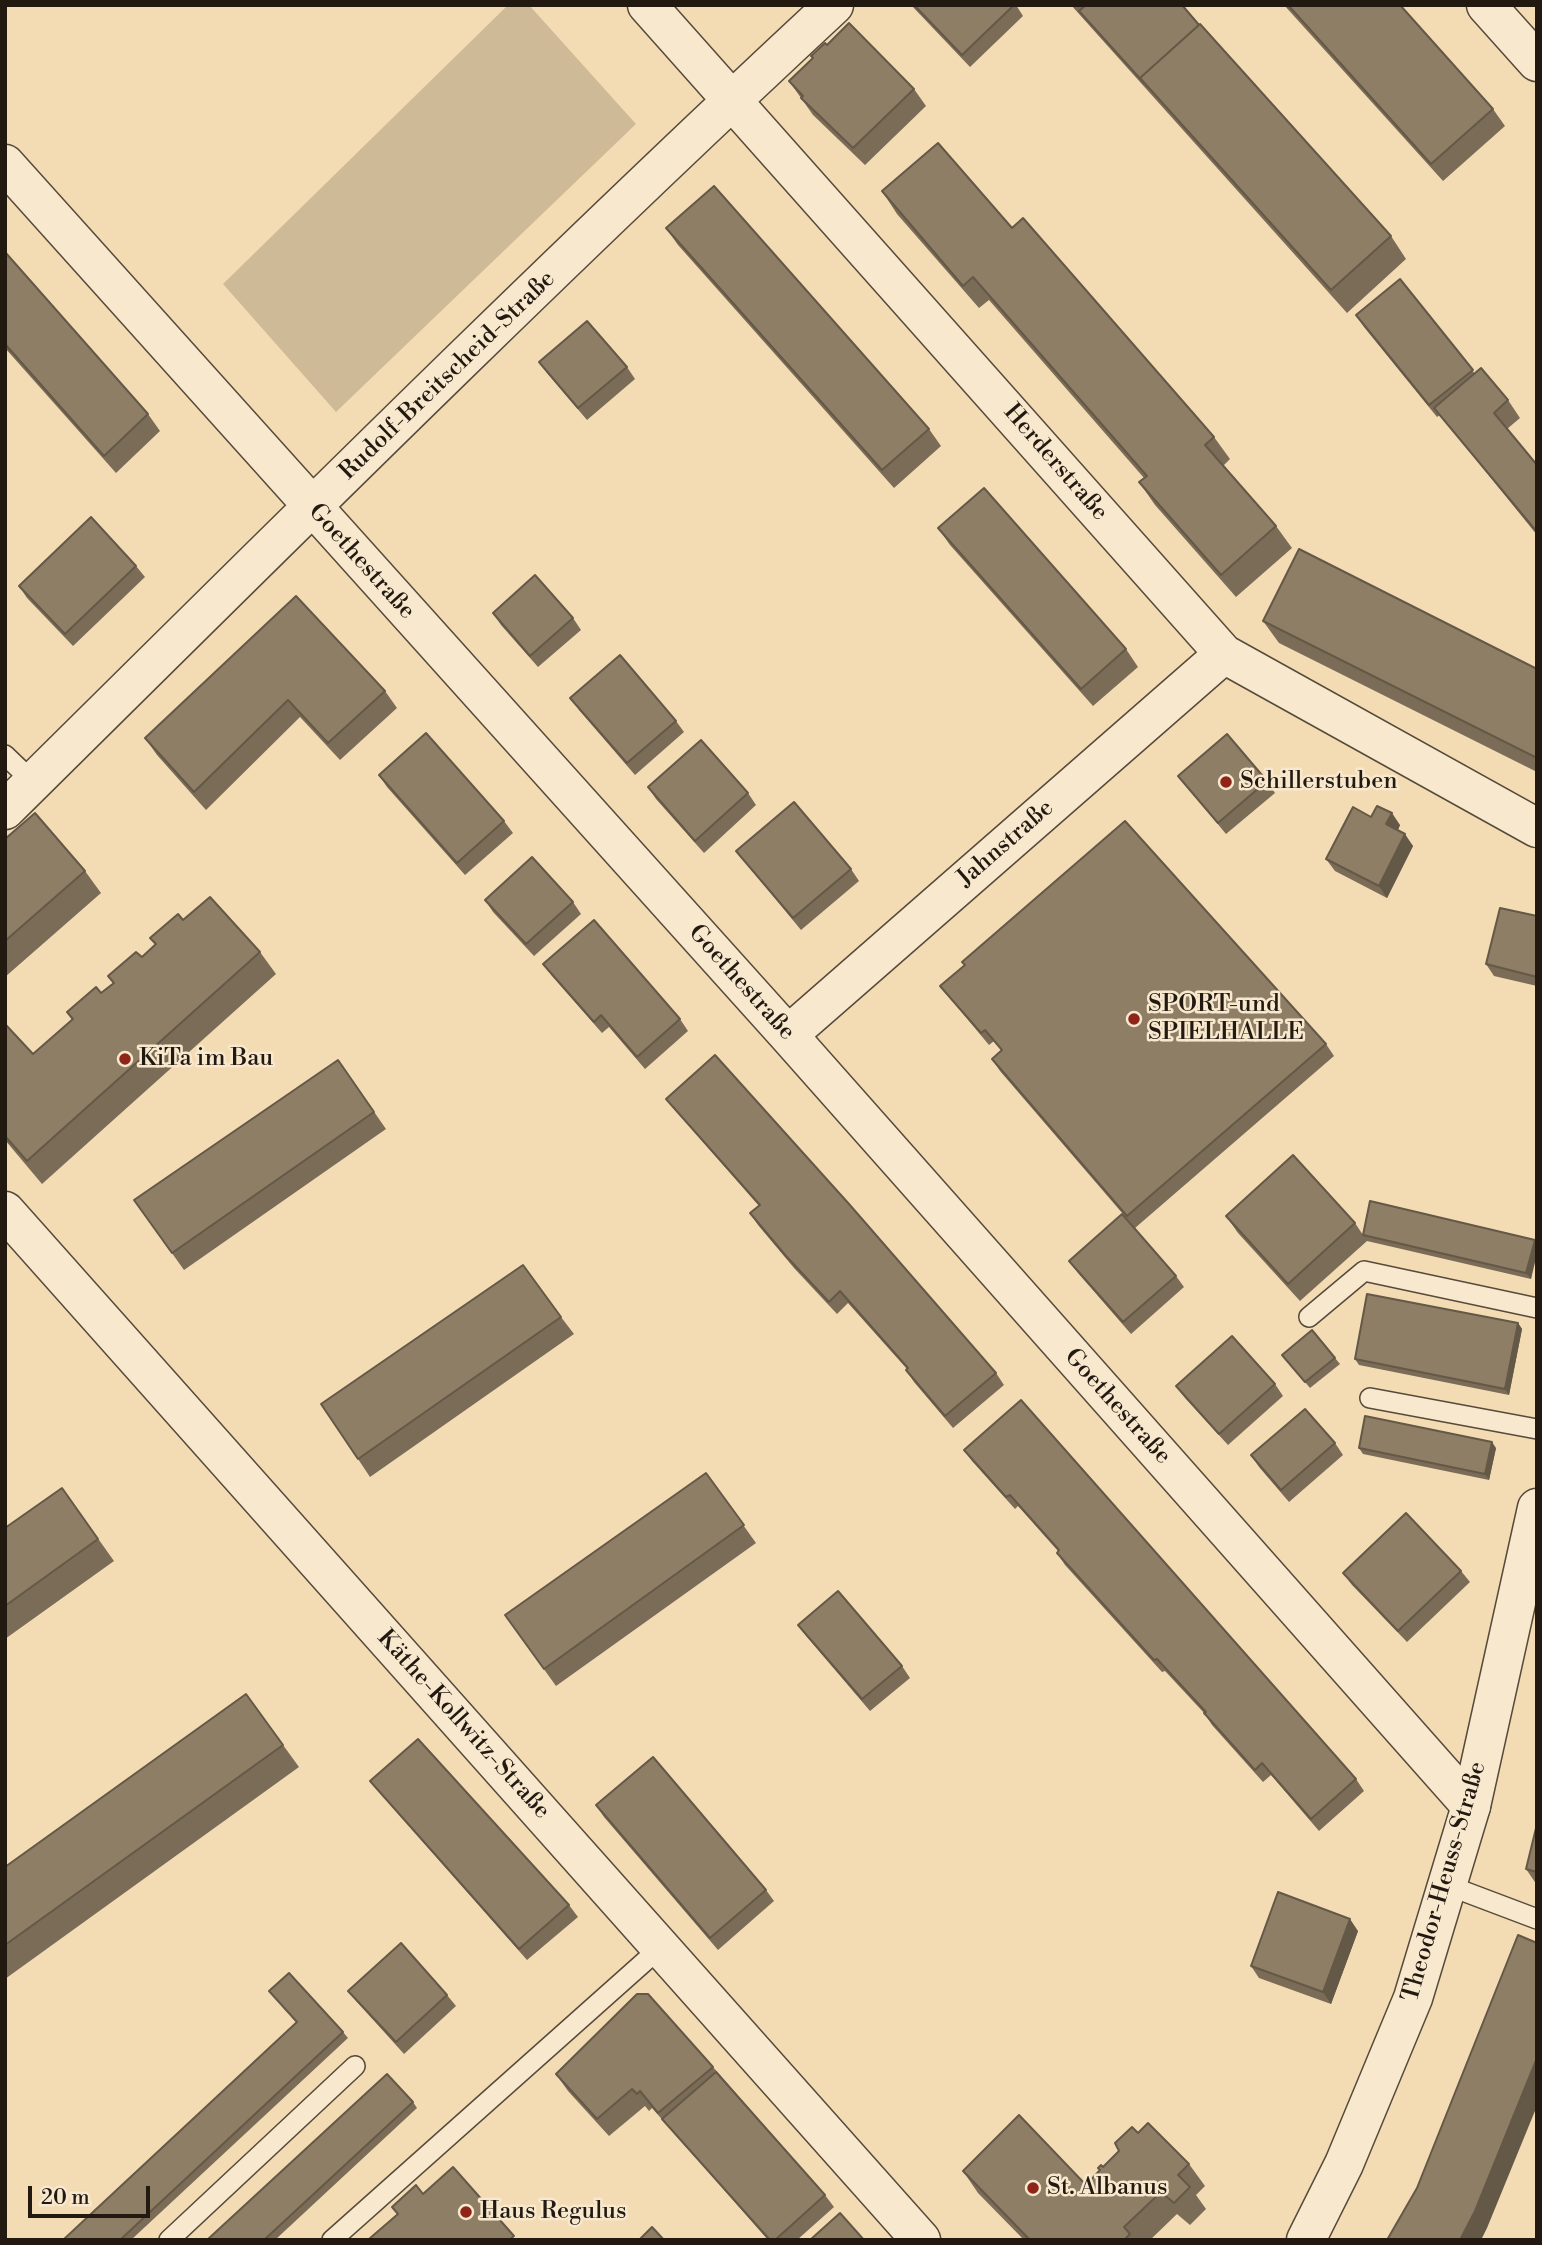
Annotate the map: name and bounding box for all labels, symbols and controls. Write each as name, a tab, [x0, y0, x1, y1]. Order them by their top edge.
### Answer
street label: Rudolf-Breitscheid-Straße	[334, 265, 562, 487]
street label: Herderstraße	[997, 399, 1113, 527]
street label: Goethestraße	[302, 498, 420, 626]
place label: Schillerstuben	[1240, 768, 1398, 796]
marker: Schillerstuben	[1218, 774, 1234, 790]
street label: Jahnstraße	[952, 794, 1060, 894]
street label: Goethestraße	[682, 919, 800, 1047]
place label: SPORT-und SPIELHALLE	[1148, 991, 1304, 1047]
marker: SPORT-und SPIELHALLE	[1126, 1011, 1142, 1027]
place label: KiTa im Bau	[139, 1045, 273, 1073]
marker: KiTa im Bau	[117, 1051, 133, 1067]
street label: Goethestraße	[1058, 1343, 1176, 1471]
street label: Käthe-Kollwitz-Straße	[370, 1624, 556, 1826]
street label: Theodor-Heuss-Straße	[1397, 1759, 1493, 2005]
scale bar	[32, 2172, 154, 2216]
place label: St. Albanus	[1047, 2174, 1168, 2202]
marker: St. Albanus	[1025, 2180, 1041, 2196]
text: 20 m	[41, 2185, 90, 2211]
place label: Haus Regulus	[480, 2198, 626, 2226]
marker: Haus Regulus	[458, 2204, 474, 2220]

